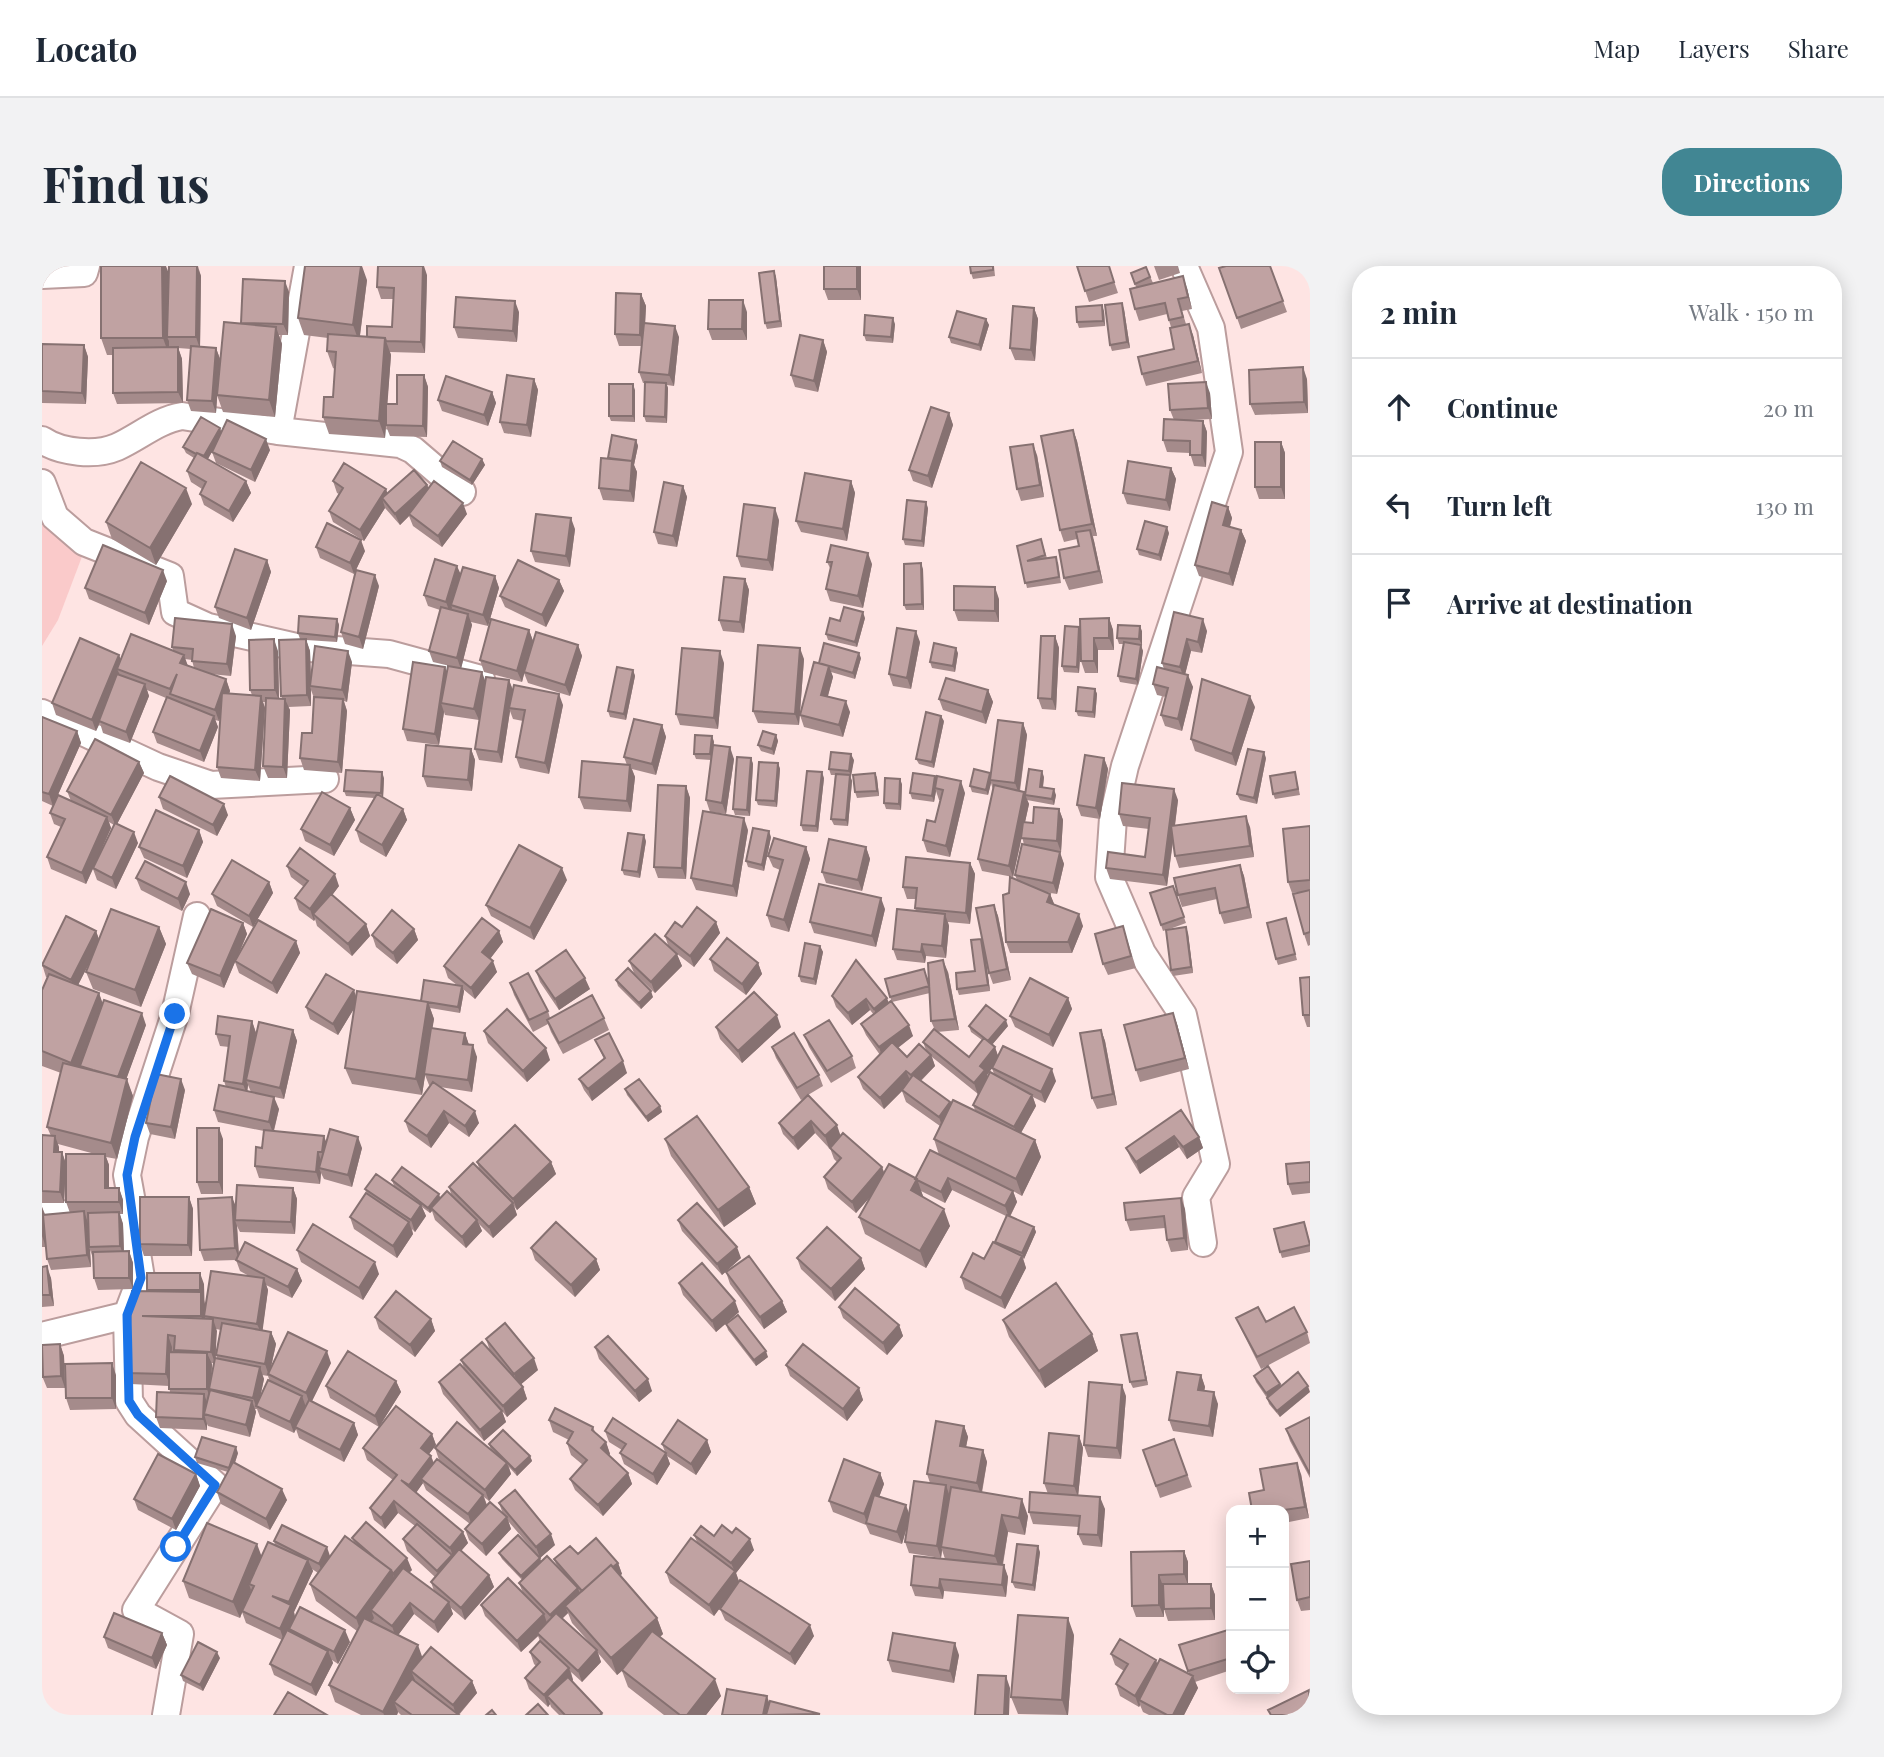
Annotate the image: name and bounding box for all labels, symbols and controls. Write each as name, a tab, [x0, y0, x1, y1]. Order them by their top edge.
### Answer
text: Locato	[35, 26, 137, 70]
text: Map	[1594, 32, 1640, 64]
text: Layers	[1678, 32, 1750, 64]
text: Share	[1788, 32, 1849, 64]
button: Directions	[1662, 148, 1842, 216]
text: Find us	[42, 150, 210, 215]
text: 2 min	[1380, 292, 1457, 332]
text: Walk · 150 m	[1689, 296, 1814, 327]
icon: ahead	[1380, 388, 1418, 426]
text: Continue	[1447, 390, 1558, 425]
text: 20 m	[1763, 392, 1814, 423]
icon: left	[1380, 486, 1418, 524]
text: Turn left	[1447, 488, 1552, 523]
text: 130 m	[1756, 490, 1814, 521]
icon: arrive	[1380, 584, 1418, 622]
text: Arrive at destination	[1447, 586, 1693, 621]
route end	[159, 998, 190, 1029]
map controls	[1226, 1505, 1289, 1694]
button: +	[1226, 1505, 1289, 1568]
route start	[160, 1531, 191, 1562]
button: −	[1226, 1568, 1289, 1631]
button: locate	[1226, 1631, 1289, 1694]

